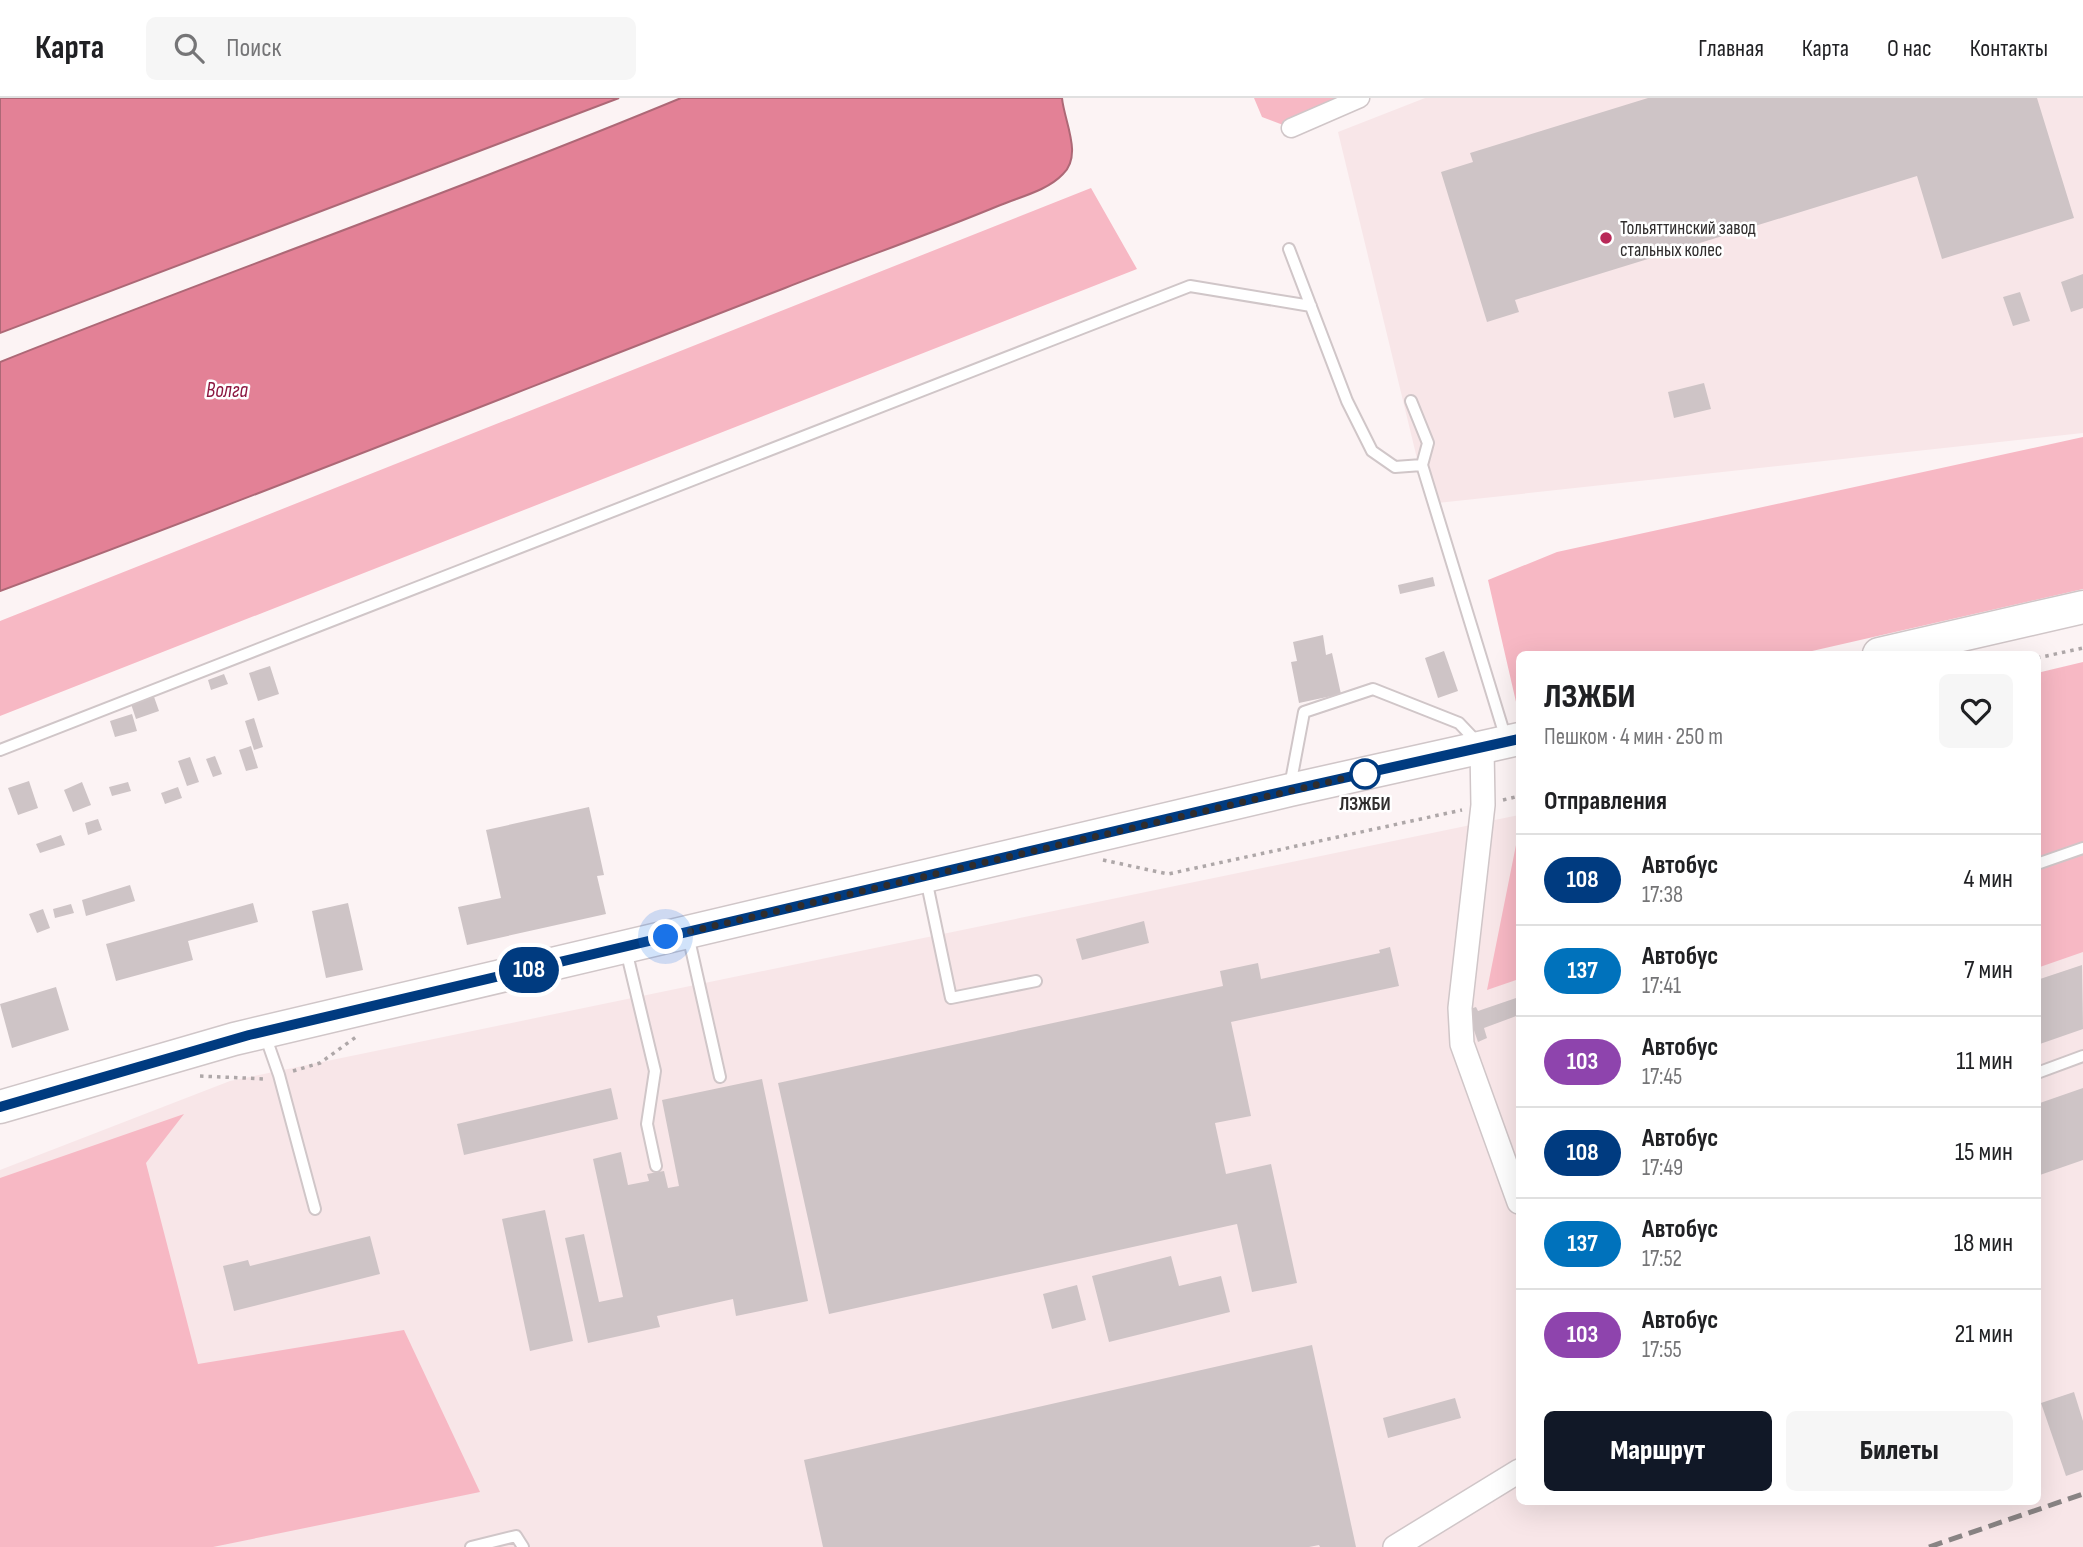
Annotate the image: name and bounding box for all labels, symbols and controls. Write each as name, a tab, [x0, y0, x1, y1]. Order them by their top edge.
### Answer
search box	[146, 17, 636, 80]
text: Карта	[35, 28, 104, 68]
icon: search	[170, 29, 208, 67]
text: Поиск	[226, 33, 281, 64]
text: Главная	[1698, 34, 1764, 63]
text: Карта	[1802, 34, 1849, 63]
text: О нас	[1887, 34, 1932, 63]
text: Контакты	[1970, 34, 2048, 63]
place label: Тольяттинский завод стальных колес	[1620, 217, 1756, 262]
marker: Тольяттинский завод стальных колес	[1598, 230, 1614, 246]
water label: Волга	[206, 378, 248, 403]
button: heart	[1939, 674, 2013, 748]
text: ЛЗЖБИ	[1544, 677, 1635, 717]
text: Пешком · 4 мин · 250 m	[1544, 723, 1723, 751]
marker: ЛЗЖБИ	[1350, 759, 1380, 789]
text: Отправления	[1544, 786, 1667, 817]
place label: ЛЗЖБИ	[1339, 793, 1391, 816]
text: Автобус	[1642, 850, 1718, 881]
text: 4 мин	[1964, 864, 2013, 895]
text: 108	[1566, 865, 1599, 894]
text: 17:38	[1642, 881, 1683, 909]
your location	[648, 919, 683, 954]
text: Автобус	[1642, 941, 1718, 972]
line badge: 108	[489, 947, 569, 993]
text: 108	[513, 955, 545, 984]
text: 7 мин	[1964, 955, 2013, 986]
text: 137	[1567, 956, 1598, 985]
text: 17:41	[1642, 972, 1681, 1000]
text: Автобус	[1642, 1032, 1718, 1063]
text: 11 мин	[1956, 1046, 2013, 1077]
text: 103	[1567, 1047, 1598, 1076]
text: 17:45	[1642, 1063, 1682, 1091]
text: Автобус	[1642, 1123, 1718, 1154]
text: 15 мин	[1955, 1137, 2013, 1168]
text: 108	[1566, 1138, 1599, 1167]
text: 17:49	[1642, 1154, 1683, 1182]
text: Автобус	[1642, 1214, 1718, 1245]
text: 18 мин	[1954, 1228, 2013, 1259]
text: 137	[1567, 1229, 1598, 1258]
text: 17:52	[1642, 1245, 1682, 1273]
text: Автобус	[1642, 1305, 1718, 1336]
text: 21 мин	[1955, 1319, 2013, 1350]
text: 103	[1567, 1320, 1598, 1349]
text: 17:55	[1642, 1336, 1682, 1364]
button: Маршрут	[1544, 1411, 1772, 1491]
button: Билеты	[1786, 1411, 2013, 1491]

